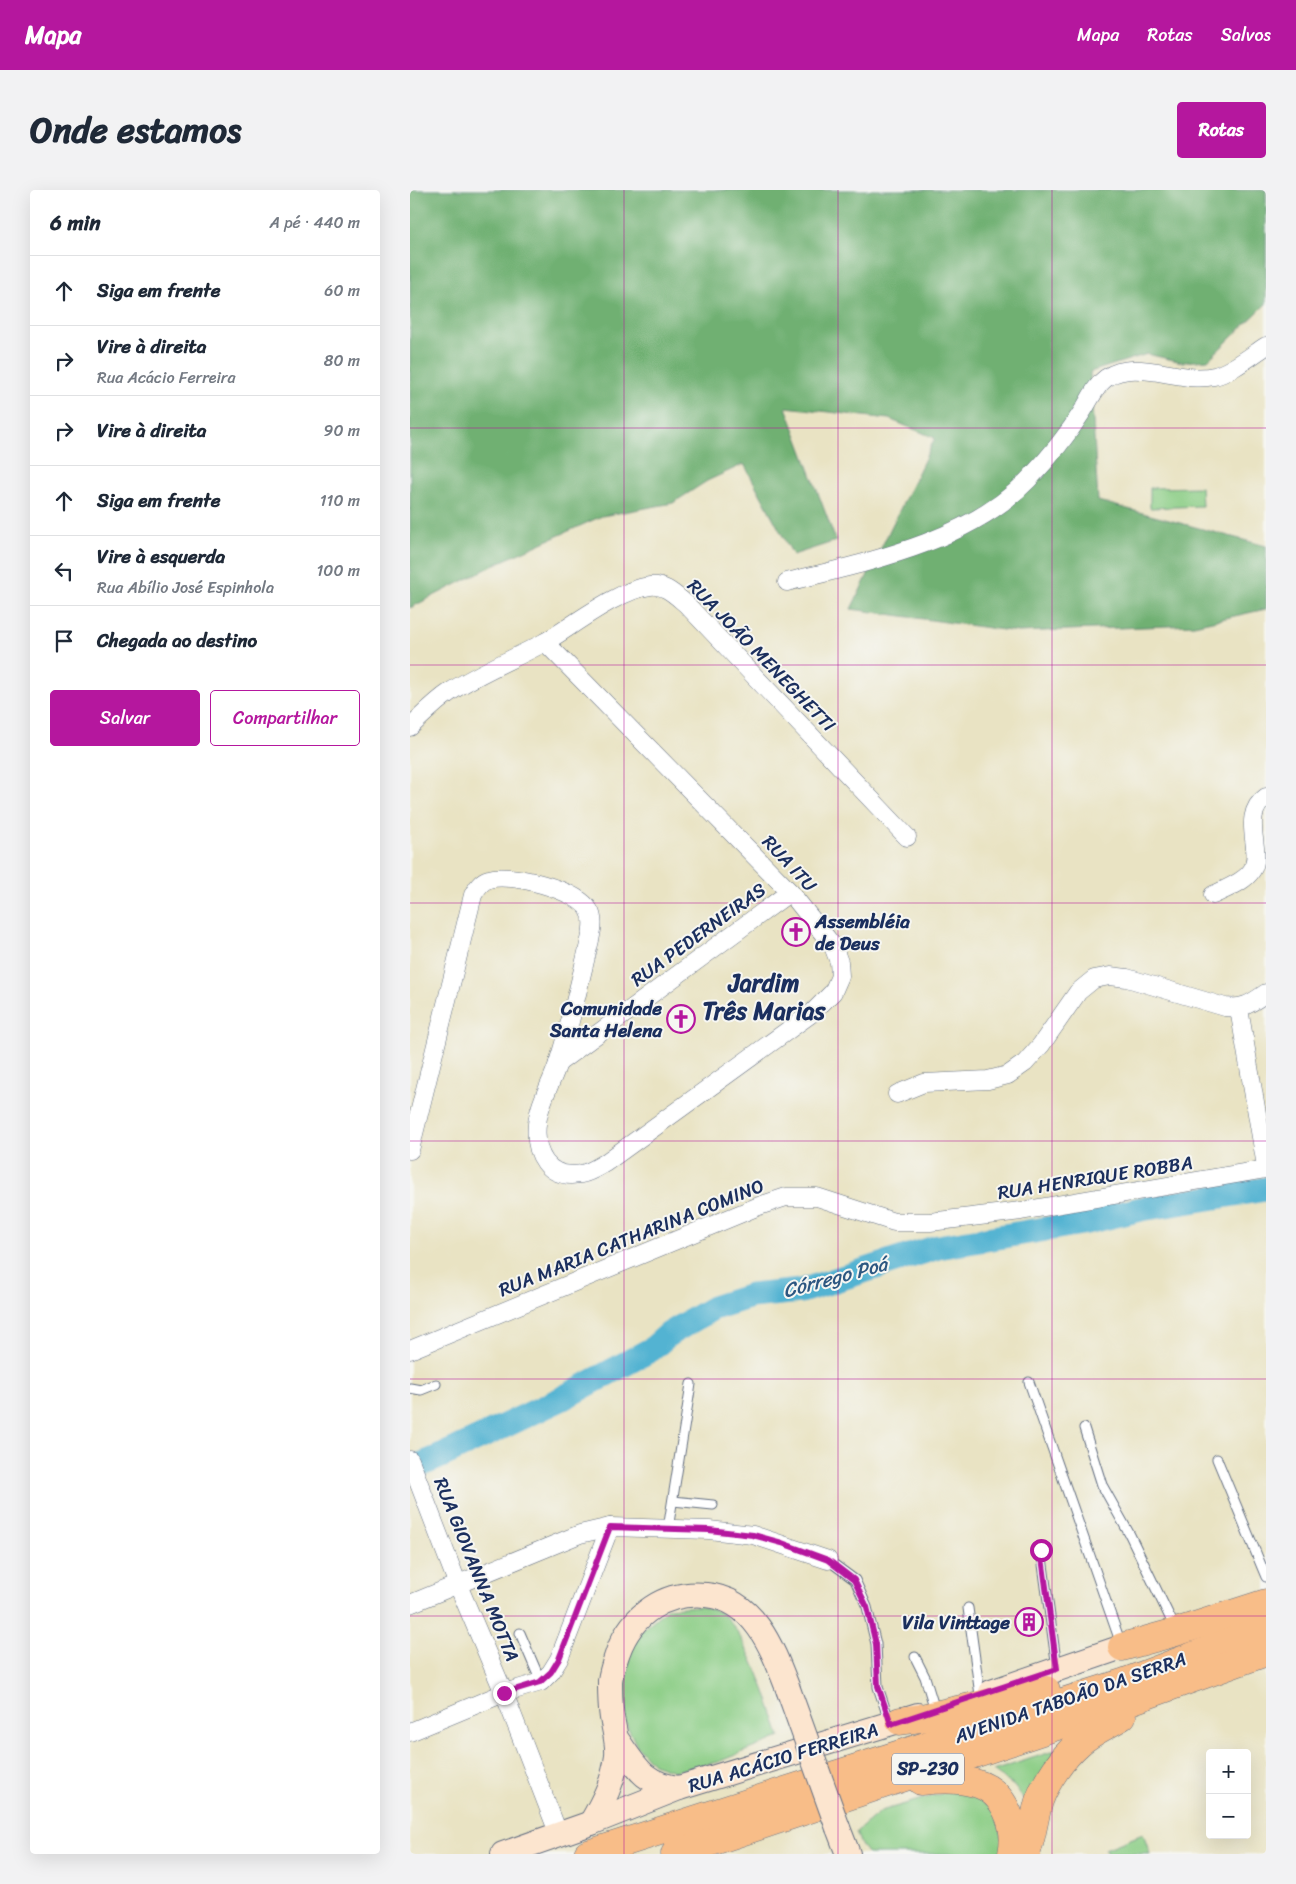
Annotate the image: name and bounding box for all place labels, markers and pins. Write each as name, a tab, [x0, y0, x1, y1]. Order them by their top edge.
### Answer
place label: Assembléia de Deus	[814, 905, 910, 960]
church icon: Assembléia de Deus	[781, 917, 811, 947]
place label: Comunidade Santa Helena	[549, 992, 662, 1047]
church icon: Comunidade Santa Helena	[666, 1004, 696, 1034]
place label: Vila Vinttage	[902, 1606, 1010, 1639]
building icon: Vila Vinttage	[1014, 1607, 1044, 1637]

